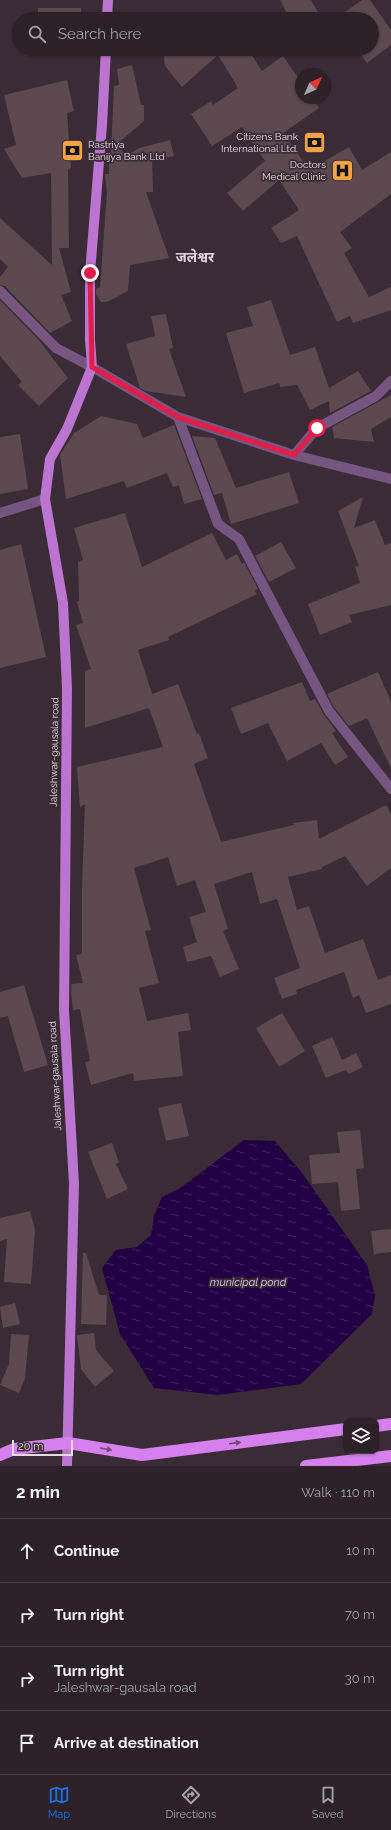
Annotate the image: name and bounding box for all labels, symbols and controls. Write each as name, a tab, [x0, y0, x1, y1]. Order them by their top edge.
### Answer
search box	[12, 12, 379, 56]
icon: search	[26, 23, 48, 45]
text: Search here	[58, 25, 141, 43]
north arrow	[295, 68, 331, 104]
bank icon: Citizens Bank International Ltd.	[301, 129, 327, 155]
place label: Citizens Bank International Ltd.	[221, 131, 299, 154]
bank icon: Rastriya Banijya Bank Ltd	[60, 137, 86, 163]
place label: Rastriya Banijya Bank Ltd	[88, 139, 165, 162]
hospital icon: Doctors Medical Clinic	[329, 157, 355, 183]
place label: Doctors Medical Clinic	[262, 159, 327, 182]
district label: जलेश्वर	[176, 248, 215, 265]
route end	[81, 264, 99, 282]
route start	[308, 419, 326, 437]
street label: Jaleshwar-gausala road	[48, 697, 60, 807]
street label: Jaleshwar-gausala road	[47, 1021, 63, 1131]
water label: municipal pond	[210, 1276, 287, 1289]
map controls	[343, 1418, 379, 1454]
button: layers	[343, 1418, 379, 1454]
scale bar	[12, 1438, 73, 1457]
text: 20 m	[18, 1440, 43, 1453]
one-way arrow	[229, 1440, 241, 1447]
one-way arrow	[100, 1446, 112, 1452]
text: 2 min	[16, 1482, 60, 1502]
text: Walk · 110 m	[301, 1485, 375, 1500]
icon: ahead	[16, 1540, 38, 1562]
text: Continue	[54, 1542, 119, 1560]
text: 10 m	[346, 1543, 375, 1558]
icon: right	[16, 1604, 38, 1626]
text: Turn right	[54, 1606, 124, 1624]
text: 70 m	[345, 1607, 375, 1622]
text: Turn right	[54, 1662, 124, 1680]
icon: right	[16, 1668, 38, 1690]
text: 30 m	[345, 1671, 375, 1686]
text: Jaleshwar-gausala road	[54, 1680, 197, 1695]
icon: arrive	[16, 1732, 38, 1754]
text: Arrive at destination	[54, 1734, 199, 1752]
tab: Map	[48, 1784, 70, 1821]
tab: Directions	[166, 1784, 216, 1821]
tab: Saved	[312, 1784, 343, 1821]

